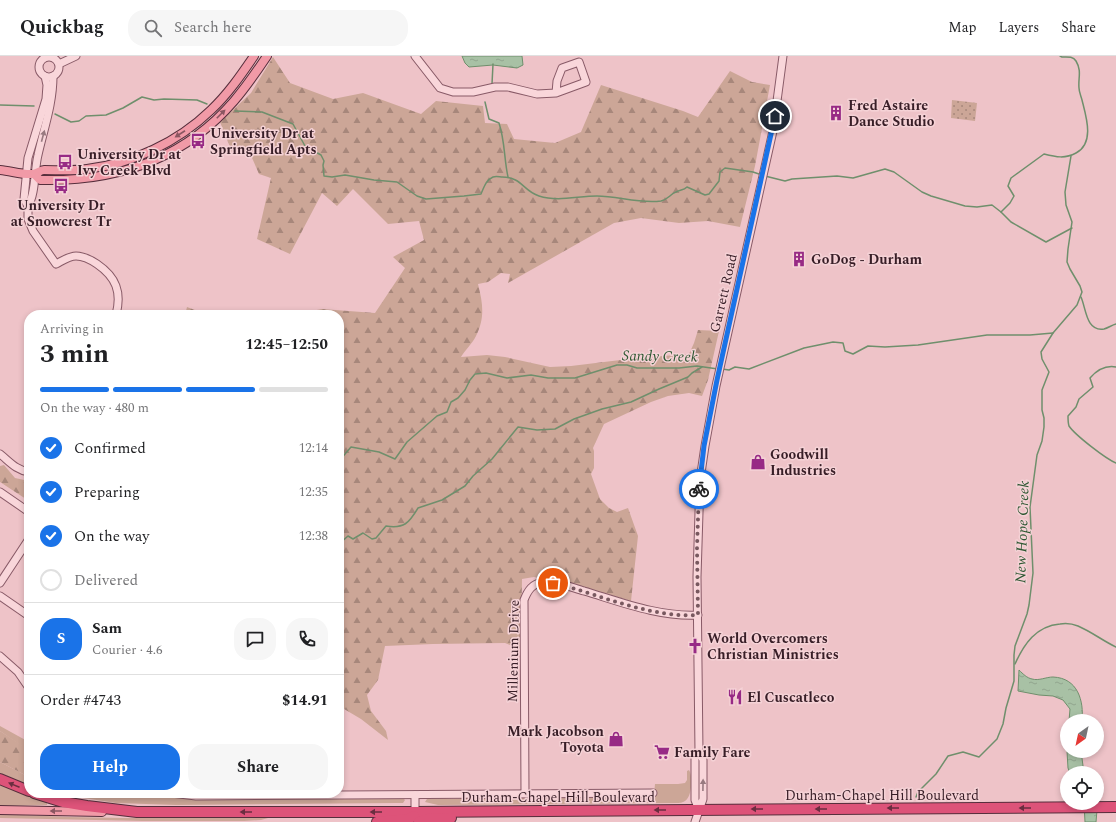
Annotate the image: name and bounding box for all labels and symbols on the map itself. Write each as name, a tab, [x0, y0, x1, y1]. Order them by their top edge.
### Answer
place label: Fred Astaire Dance Studio	[848, 95, 935, 132]
pin	[758, 99, 792, 133]
building icon: Fred Astaire Dance Studio	[827, 104, 845, 122]
one-way arrow	[216, 109, 226, 119]
place label: University Dr at Springfield Apts	[210, 123, 317, 160]
one-way arrow	[40, 130, 46, 142]
one-way arrow	[174, 131, 186, 138]
bus stop icon: University Dr at Springfield Apts	[189, 132, 207, 150]
place label: University Dr at Ivy Creek Blvd	[77, 144, 182, 181]
bus stop icon: University Dr at Ivy Creek Blvd	[56, 153, 74, 171]
bus stop icon: University Dr at Snowcrest Tr	[52, 177, 70, 195]
place label: University Dr at Snowcrest Tr	[11, 195, 111, 232]
place label: GoDog - Durham	[811, 249, 922, 270]
building icon: GoDog - Durham	[790, 250, 808, 268]
street label: Garrett Road	[704, 251, 743, 335]
water label: Sandy Creek	[622, 344, 698, 369]
place label: Goodwill Industries	[770, 444, 836, 481]
shop icon: Goodwill Industries	[749, 453, 767, 471]
courier	[679, 469, 719, 509]
water label: New Hope Creek	[1009, 480, 1036, 584]
pin	[536, 566, 570, 600]
street label: Millenium Drive	[502, 599, 525, 703]
place label: World Overcomers Christian Ministries	[707, 628, 839, 665]
church icon: World Overcomers Christian Ministries	[686, 637, 704, 655]
place label: El Cuscatleco	[747, 687, 835, 708]
restaurant icon: El Cuscatleco	[726, 688, 744, 706]
north arrow	[1060, 714, 1104, 758]
place label: Mark Jacobson Toyota	[507, 721, 605, 758]
shop icon: Mark Jacobson Toyota	[607, 730, 625, 748]
place label: Family Fare	[674, 742, 751, 763]
supermarket icon: Family Fare	[653, 743, 671, 761]
one-way arrow	[700, 778, 706, 791]
one-way arrow	[8, 782, 20, 788]
street label: Durham-Chapel Hill Boulevard	[785, 785, 979, 806]
street label: Durham-Chapel Hill Boulevard	[461, 787, 655, 808]
one-way arrow	[886, 805, 899, 811]
one-way arrow	[1018, 805, 1031, 811]
one-way arrow	[750, 806, 763, 812]
one-way arrow	[814, 806, 827, 812]
one-way arrow	[653, 807, 666, 813]
one-way arrow	[49, 808, 62, 814]
one-way arrow	[239, 809, 252, 815]
one-way arrow	[369, 809, 382, 815]

